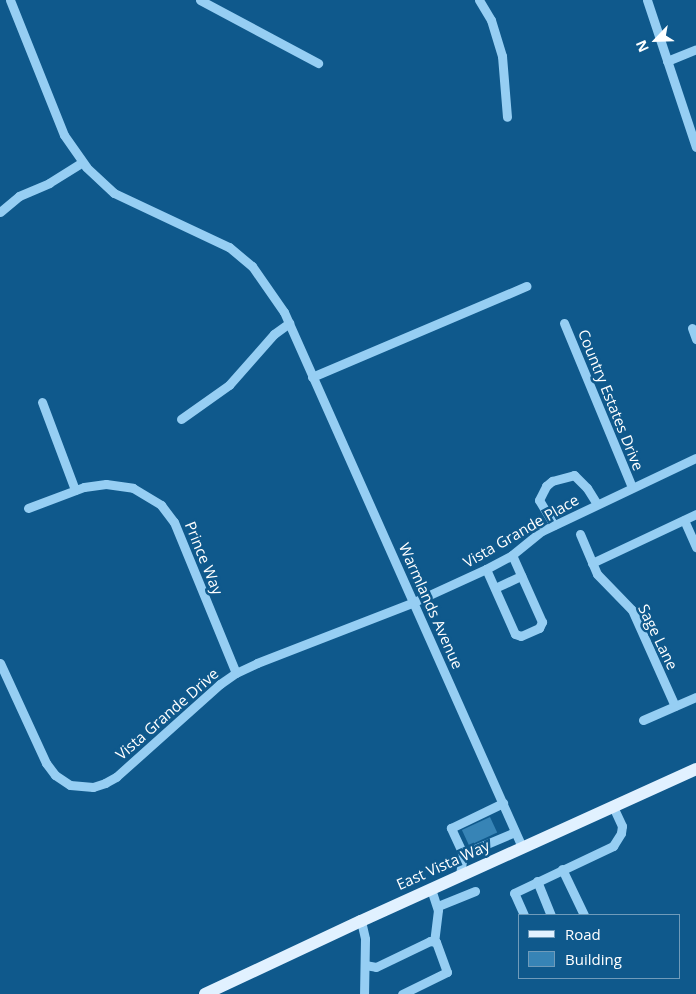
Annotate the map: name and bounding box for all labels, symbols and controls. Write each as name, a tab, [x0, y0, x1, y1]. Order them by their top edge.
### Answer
north arrow	[631, 15, 681, 65]
text: N	[631, 37, 653, 55]
street label: Country Estates Drive	[574, 327, 648, 473]
street label: Vista Grande Place	[460, 491, 582, 571]
street label: Prince Way	[181, 519, 227, 597]
street label: Warmlands Avenue	[395, 540, 467, 672]
street label: Sage Lane	[634, 601, 682, 673]
street label: Vista Grande Drive	[112, 664, 222, 764]
street label: East Vista Way	[394, 836, 492, 894]
legend	[518, 914, 681, 979]
text: Road	[565, 924, 601, 944]
text: Building	[565, 949, 622, 969]

